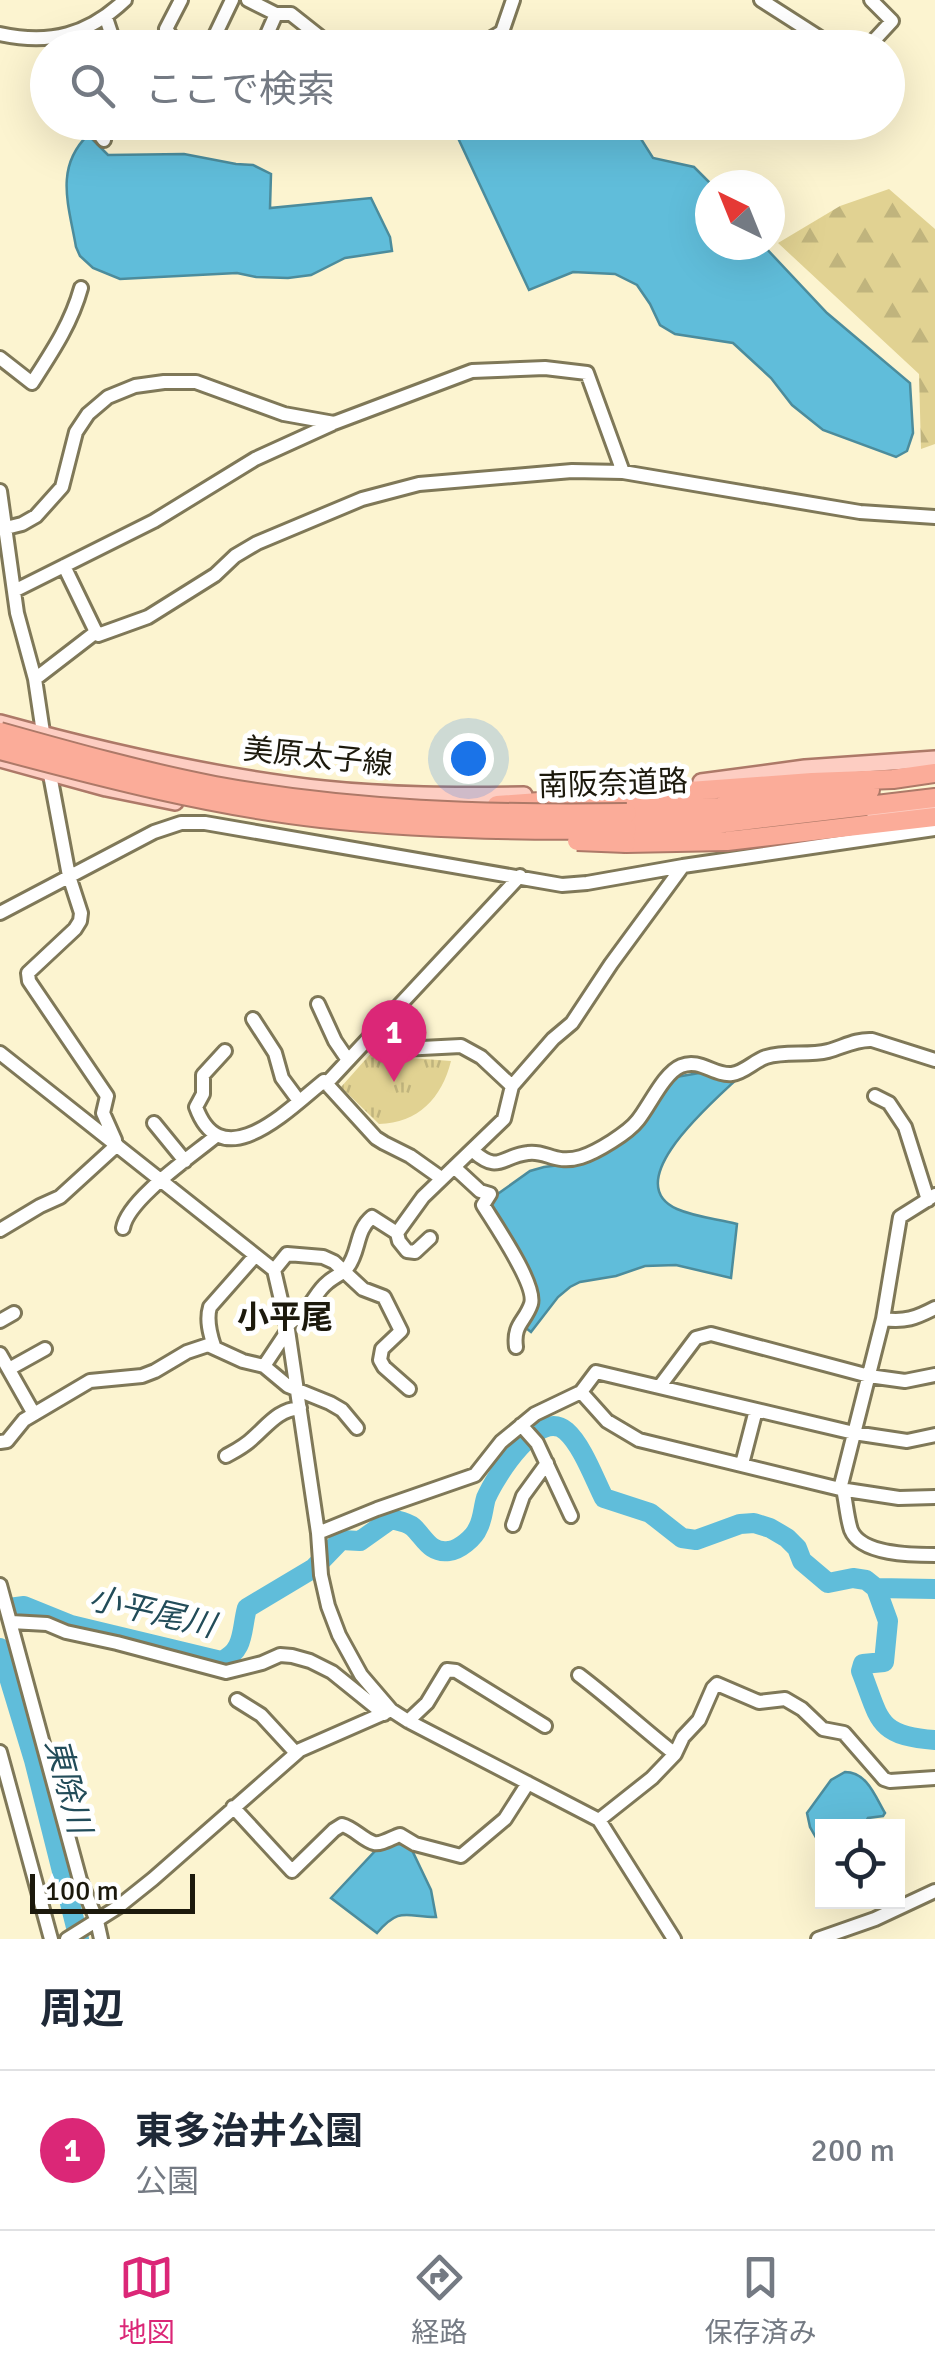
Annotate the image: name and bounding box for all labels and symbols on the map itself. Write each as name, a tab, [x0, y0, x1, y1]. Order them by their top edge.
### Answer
north arrow	[695, 170, 785, 260]
street label: 美原太子線	[241, 731, 395, 783]
your location	[443, 733, 494, 784]
street label: 南阪奈道路	[537, 763, 689, 805]
pin: 1	[362, 1000, 426, 1082]
district label: 小平尾	[237, 1298, 333, 1337]
water label: 小平尾川	[85, 1579, 222, 1646]
water label: 東除川	[37, 1735, 100, 1840]
scale bar	[30, 1869, 195, 1914]

